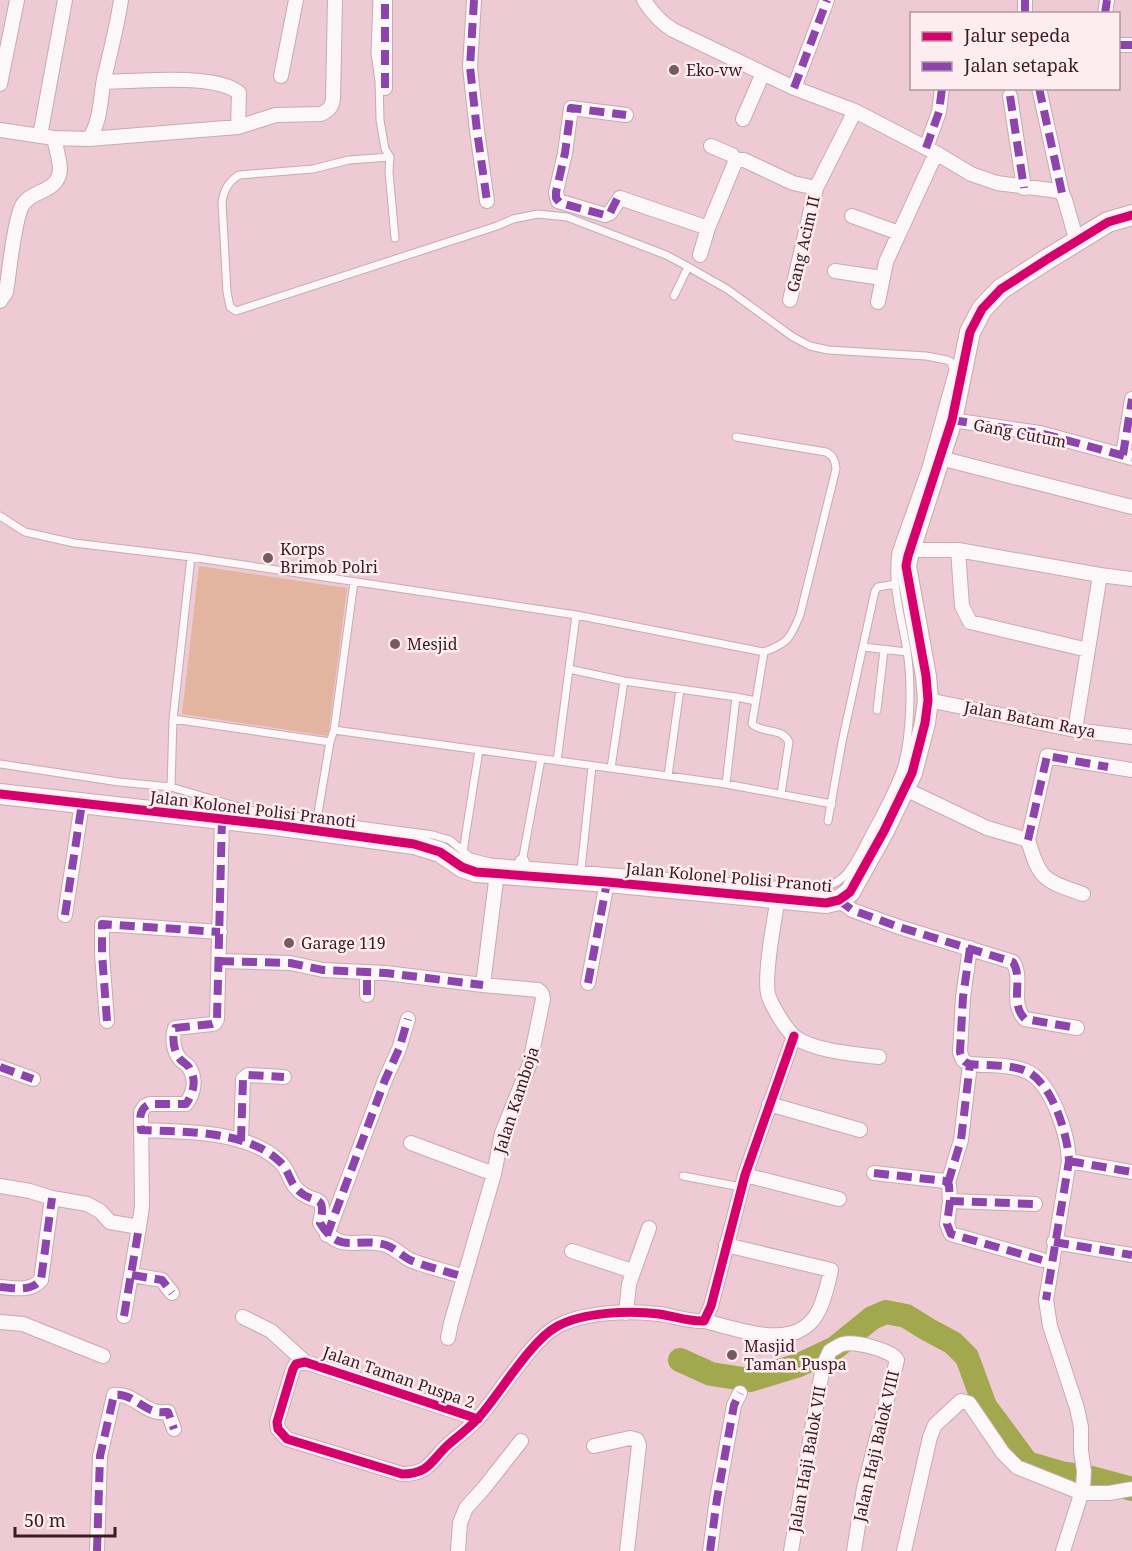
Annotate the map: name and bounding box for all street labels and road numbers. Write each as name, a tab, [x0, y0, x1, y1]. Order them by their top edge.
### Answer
street label: Gang Acim II	[781, 193, 825, 294]
street label: Gang Cutum	[972, 413, 1068, 453]
street label: Jalan Batam Raya	[961, 695, 1098, 743]
street label: Jalan Kolonel Polisi Pranoti	[148, 785, 357, 833]
street label: Jalan Kolonel Polisi Pranoti	[624, 857, 833, 897]
street label: Jalan Kamboja	[488, 1044, 544, 1157]
street label: Jalan Taman Puspa 2	[319, 1340, 478, 1413]
street label: Jalan Haji Balok VIII	[848, 1368, 904, 1525]
street label: Jalan Haji Balok VII	[783, 1384, 831, 1535]

